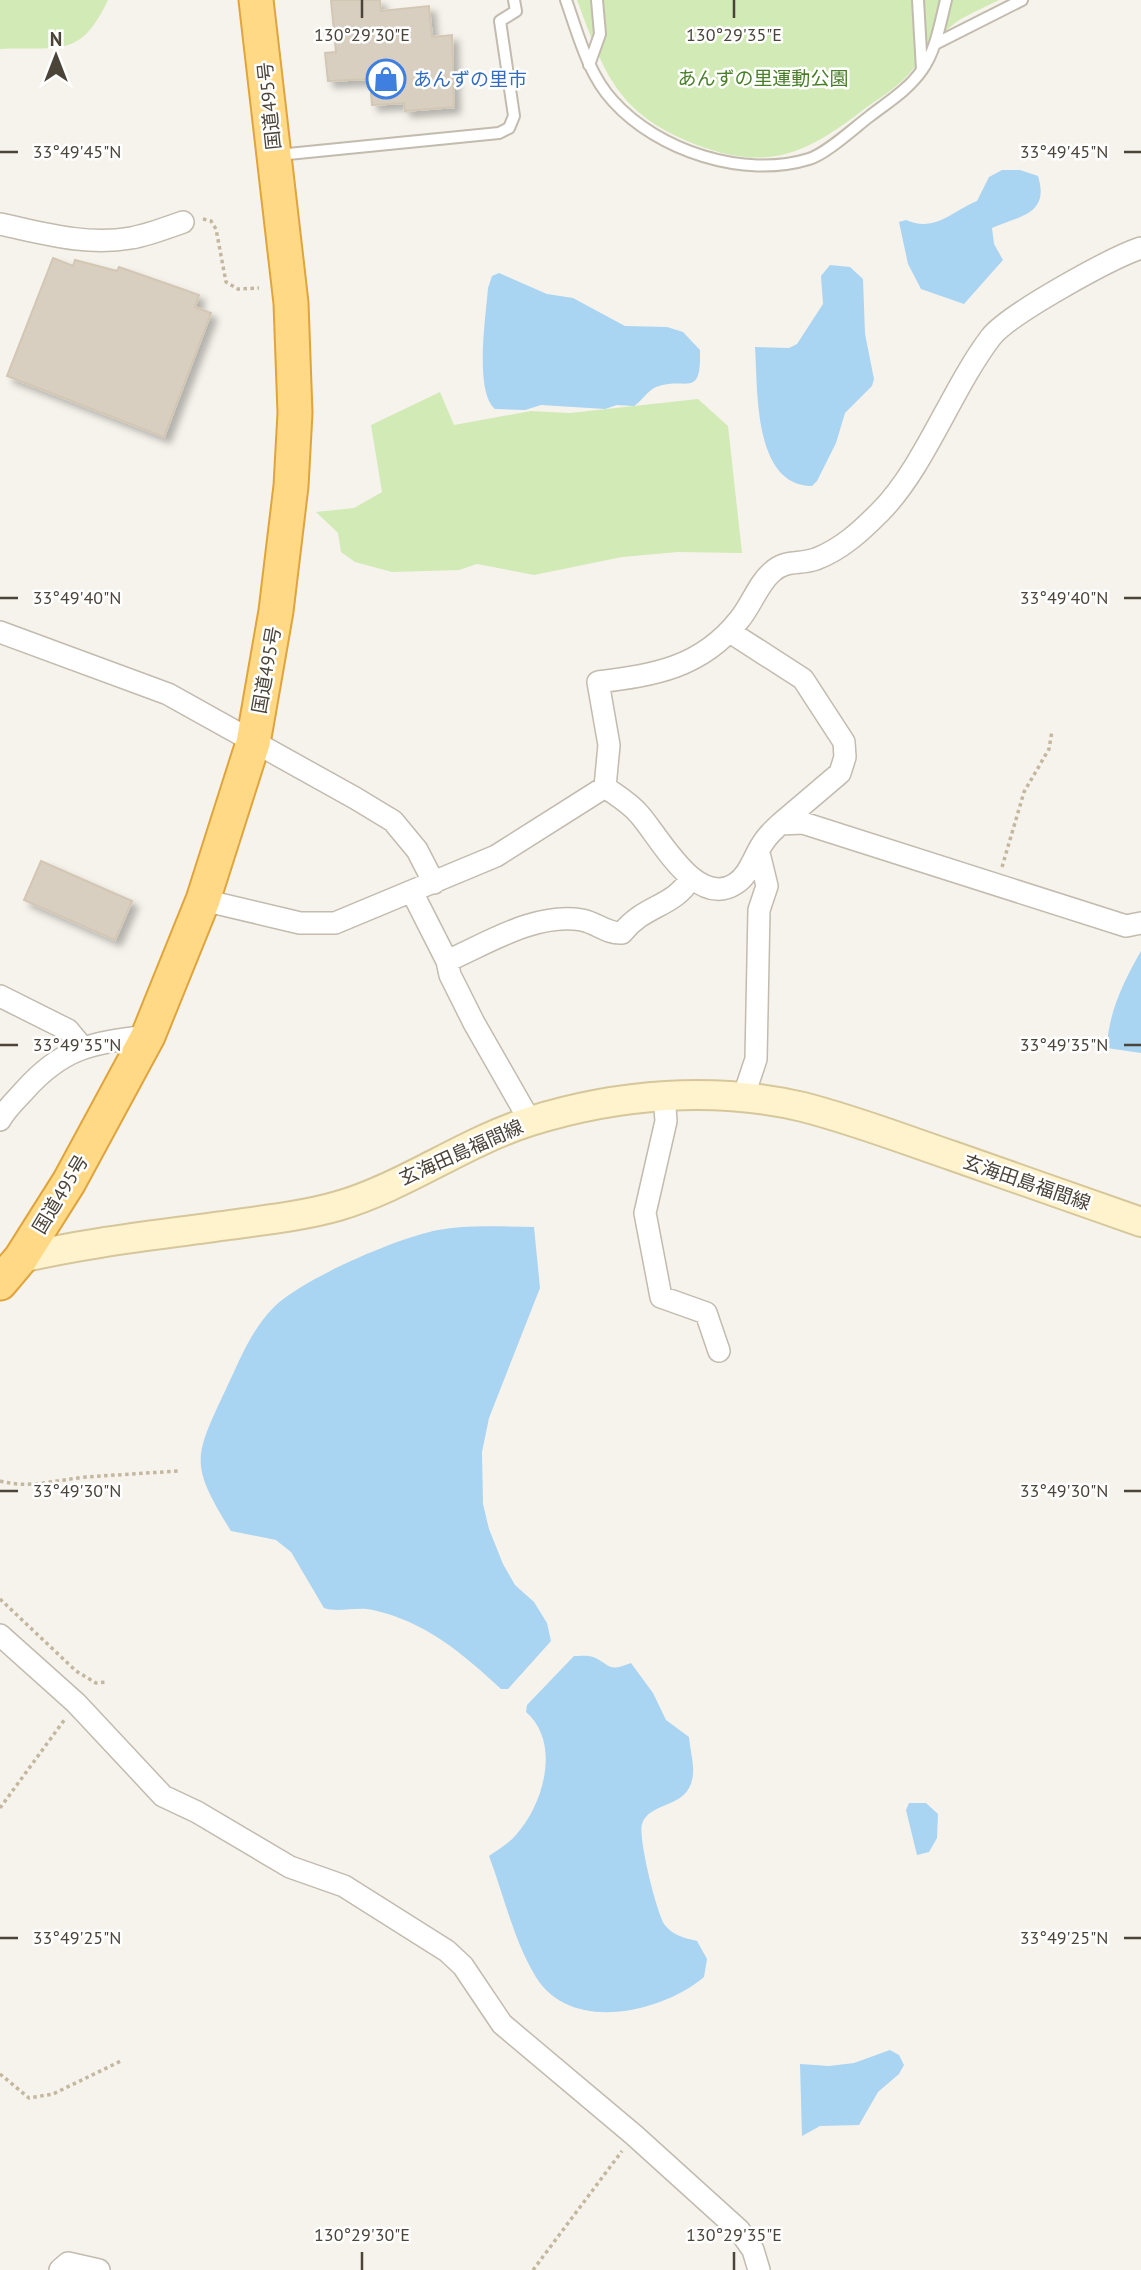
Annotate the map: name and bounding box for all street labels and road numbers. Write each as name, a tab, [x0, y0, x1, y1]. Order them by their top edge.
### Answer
street label: 国道495号	[252, 61, 286, 151]
street label: 国道495号	[247, 625, 285, 715]
street label: 玄海田島福間線	[395, 1114, 527, 1190]
street label: 玄海田島福間線	[960, 1149, 1094, 1215]
street label: 国道495号	[27, 1150, 93, 1238]

